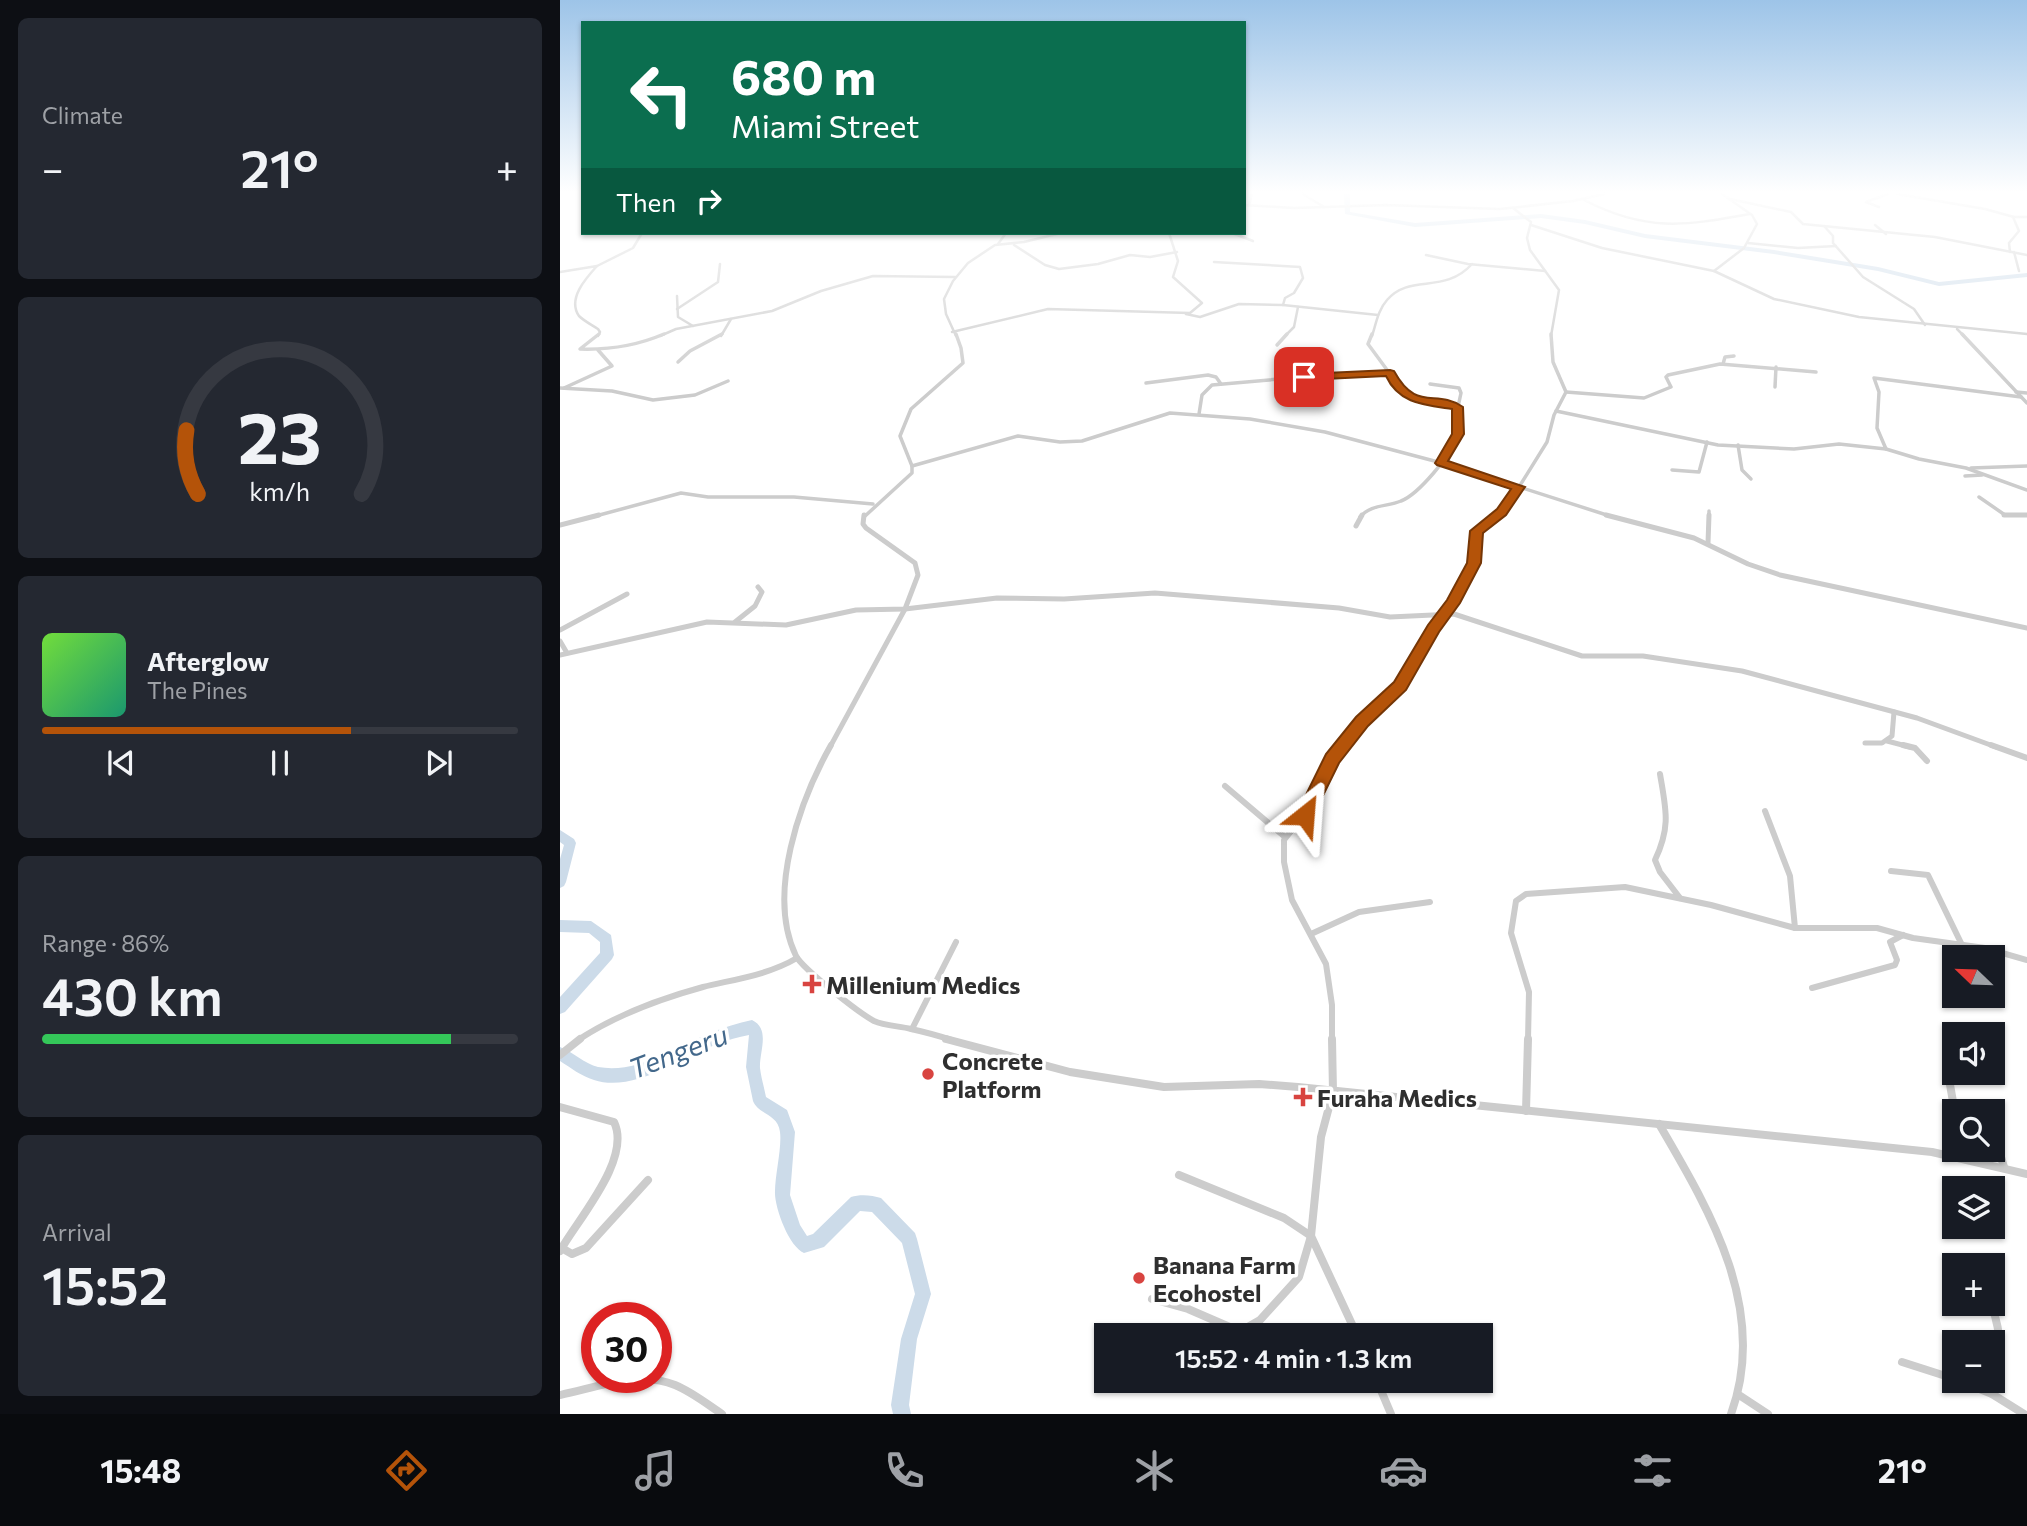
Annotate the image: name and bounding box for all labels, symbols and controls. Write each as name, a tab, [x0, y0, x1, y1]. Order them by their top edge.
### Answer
text: 680 m	[731, 45, 876, 105]
icon: left	[616, 49, 707, 140]
text: Climate	[42, 101, 123, 129]
text: Miami Street	[731, 105, 919, 145]
text: 21°	[240, 135, 319, 199]
text: −	[42, 144, 64, 191]
text: +	[496, 144, 518, 191]
icon: right	[690, 182, 728, 220]
text: Then	[616, 186, 676, 217]
pin	[1274, 347, 1334, 407]
icon: arrive	[1285, 358, 1323, 396]
text: 23	[238, 390, 322, 479]
text: km/h	[250, 476, 310, 506]
text: Afterglow	[147, 645, 269, 676]
text: The Pines	[147, 676, 248, 704]
icon: previous	[102, 744, 140, 782]
icon: pause	[261, 744, 299, 782]
icon: next	[420, 744, 458, 782]
position arrow	[1268, 778, 1342, 852]
text: Range · 86%	[42, 929, 169, 957]
north arrow	[1942, 945, 2006, 1008]
map controls	[1942, 945, 2005, 1393]
text: 430 km	[42, 963, 223, 1027]
place label: Millenium Medics	[826, 970, 1020, 999]
marker: Millenium Medics	[804, 976, 820, 992]
water label: Tengeru	[624, 1017, 733, 1085]
button: sound	[1942, 1022, 2005, 1085]
place label: Concrete Platform	[942, 1046, 1043, 1103]
marker: Concrete Platform	[920, 1066, 936, 1082]
place label: Furaha Medics	[1317, 1083, 1477, 1112]
marker: Furaha Medics	[1295, 1089, 1311, 1105]
button: search	[1942, 1099, 2005, 1162]
button: layers	[1942, 1176, 2005, 1239]
text: Arrival	[42, 1218, 112, 1246]
place label: Banana Farm Ecohostel	[1153, 1250, 1296, 1307]
text: 15:52	[42, 1252, 168, 1316]
button: +	[1942, 1253, 2005, 1316]
marker: Banana Farm Ecohostel	[1131, 1270, 1147, 1286]
speed limit sign: 30	[581, 1302, 672, 1393]
button: −	[1942, 1330, 2005, 1393]
text: 15:52 · 4 min · 1.3 km	[1175, 1342, 1412, 1373]
icon: directions	[382, 1446, 431, 1495]
icon: music	[631, 1446, 680, 1495]
icon: phone	[880, 1446, 929, 1495]
icon: climate	[1130, 1446, 1179, 1495]
icon: car	[1379, 1446, 1428, 1495]
icon: filters	[1628, 1446, 1677, 1495]
text: 15:48	[100, 1450, 181, 1490]
text: 21°	[1878, 1450, 1927, 1490]

